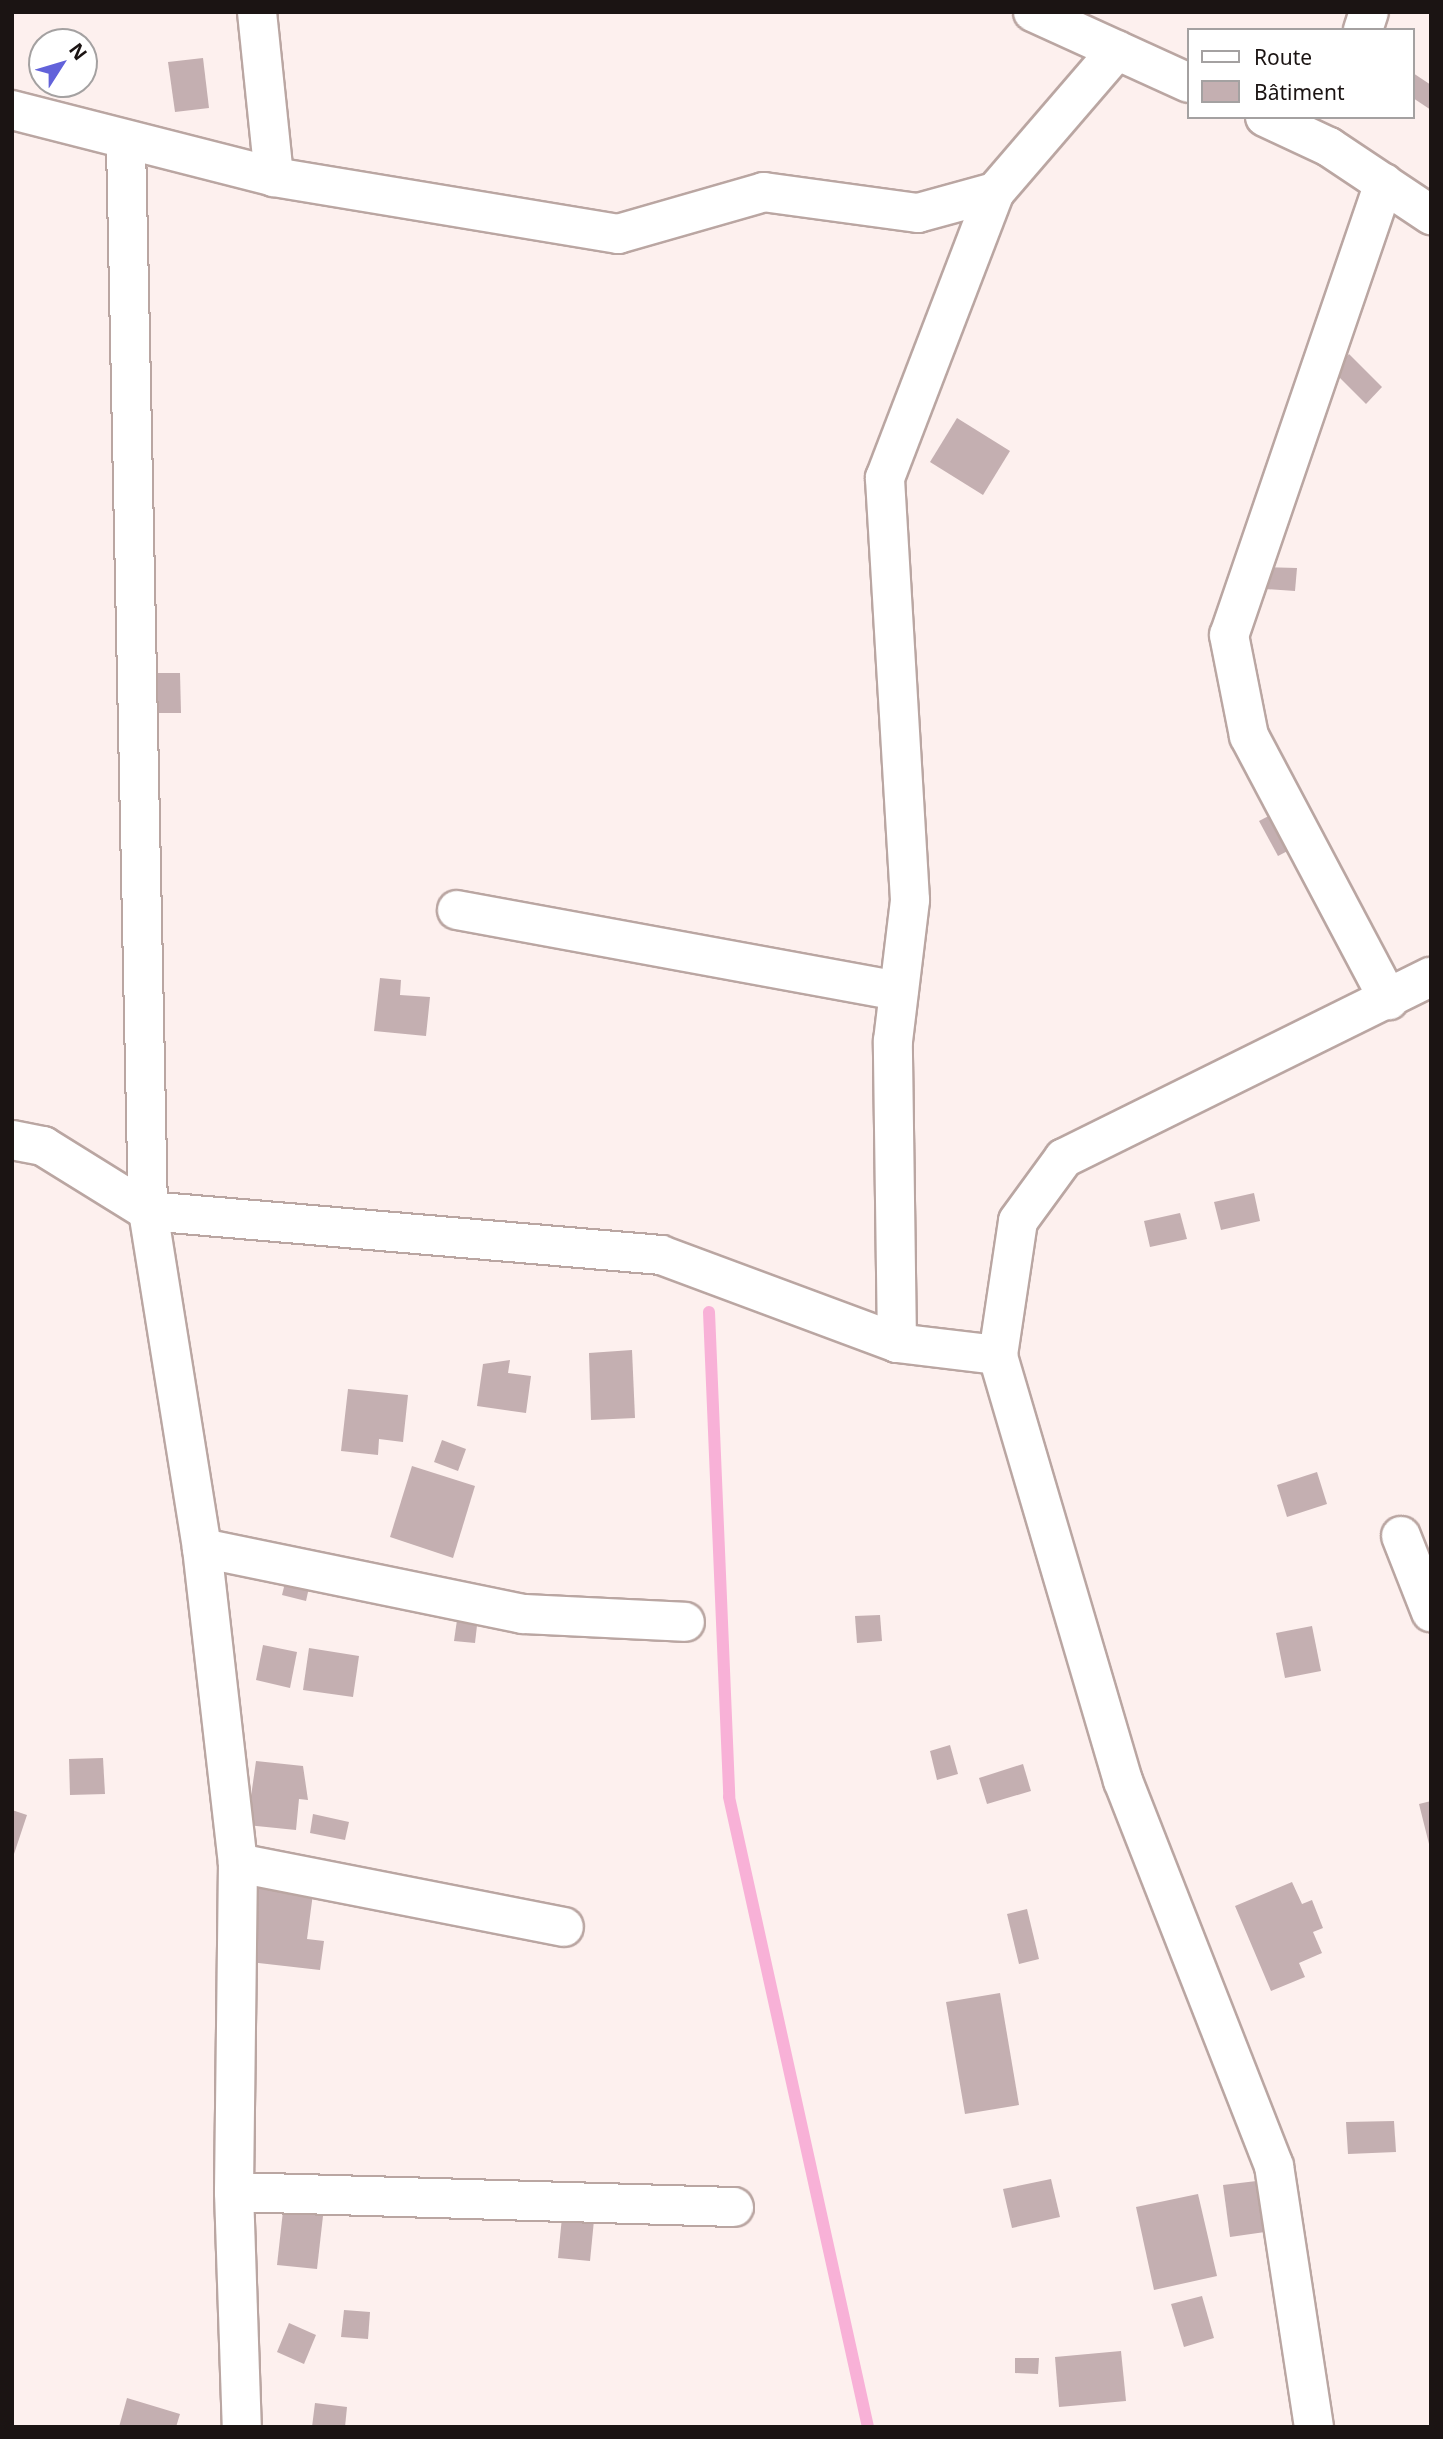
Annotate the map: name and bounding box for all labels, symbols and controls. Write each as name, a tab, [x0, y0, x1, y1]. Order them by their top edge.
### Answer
north arrow	[28, 28, 98, 98]
legend	[1188, 28, 1415, 119]
text: N	[63, 38, 93, 66]
text: Route	[1254, 43, 1312, 71]
text: Bâtiment	[1254, 78, 1344, 106]

